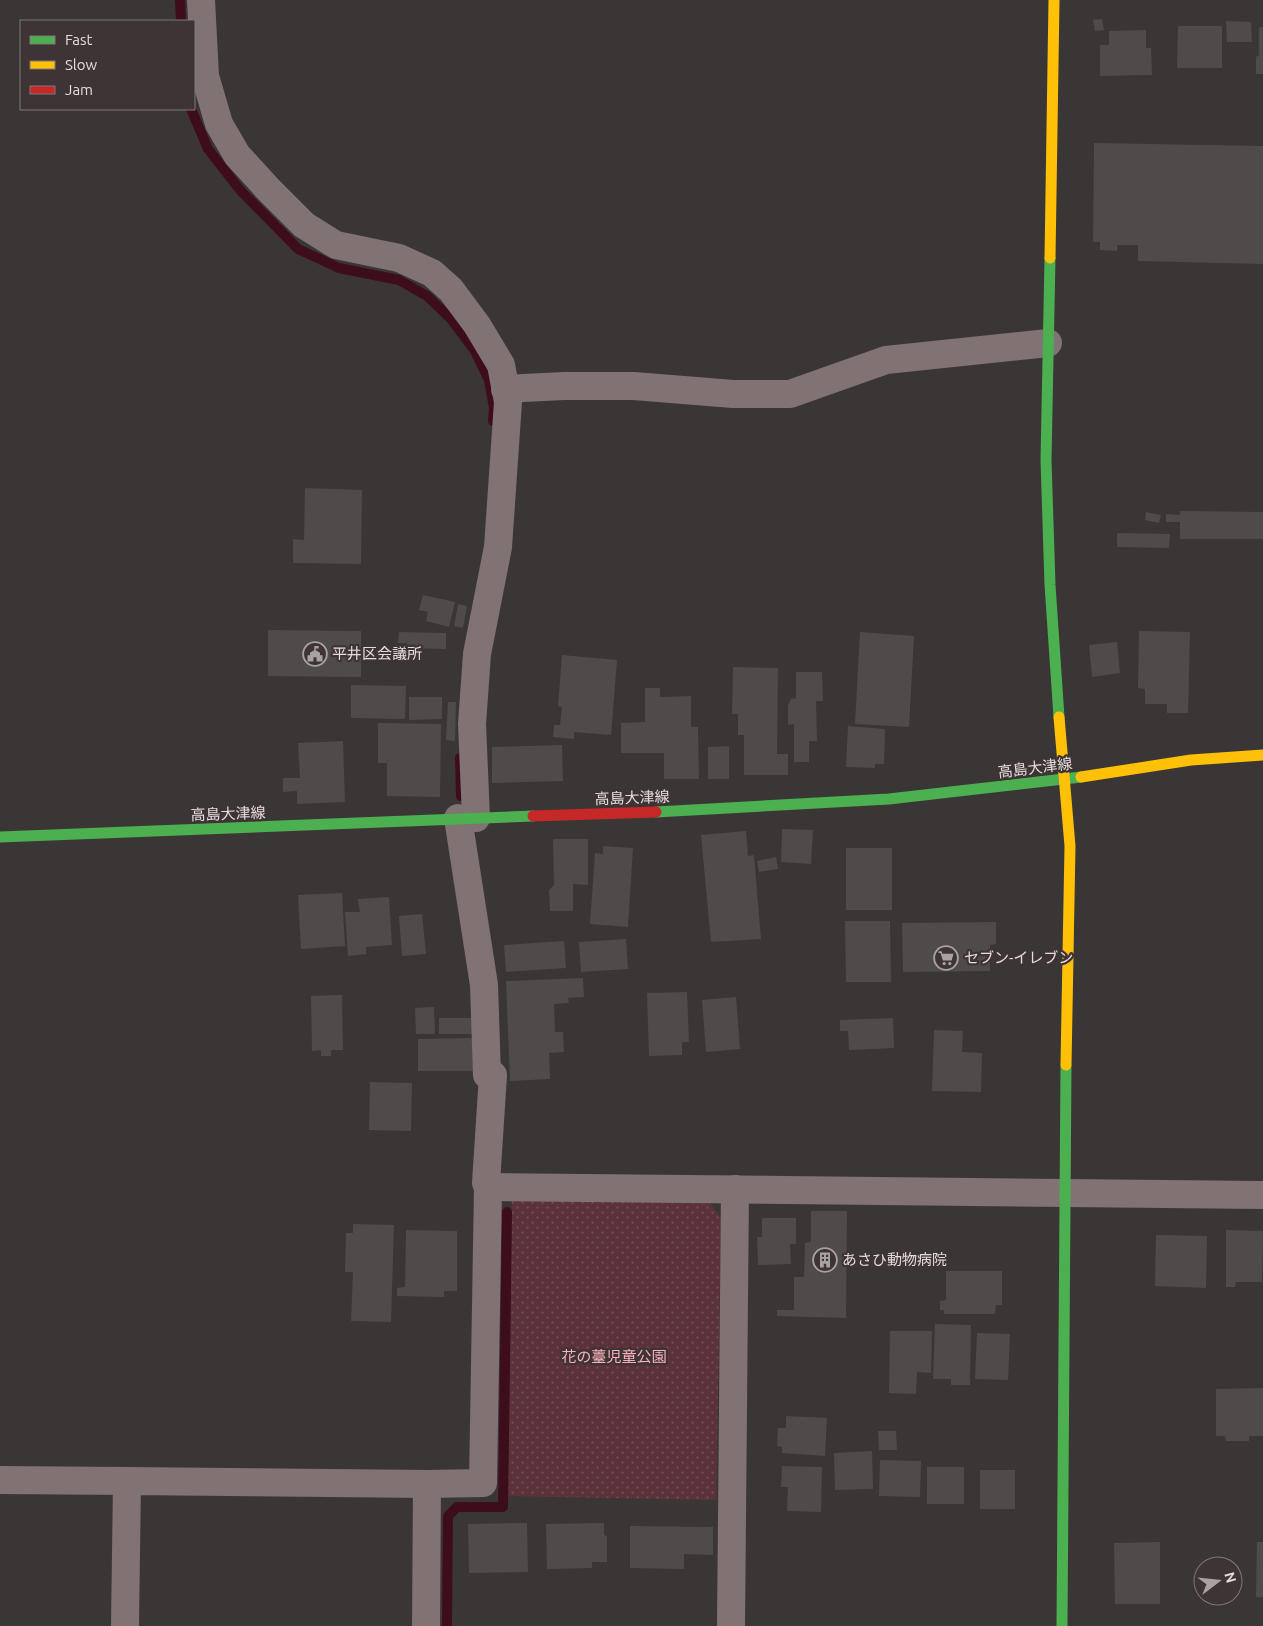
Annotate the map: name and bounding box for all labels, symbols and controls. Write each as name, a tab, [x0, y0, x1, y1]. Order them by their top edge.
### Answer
legend	[20, 20, 195, 110]
text: Fast	[65, 31, 93, 48]
text: Slow	[65, 56, 98, 73]
text: Jam	[65, 81, 93, 98]
public building icon: 平井区会議所	[302, 641, 328, 667]
place label: 平井区会議所	[332, 645, 422, 662]
street label: 高島大津線	[997, 754, 1073, 781]
street label: 高島大津線	[594, 788, 670, 807]
street label: 高島大津線	[190, 804, 266, 823]
supermarket icon: セブン-イレブン	[933, 945, 959, 971]
place label: セブン-イレブン	[964, 949, 1073, 966]
building icon: あさひ動物病院	[812, 1247, 838, 1273]
place label: あさひ動物病院	[842, 1251, 947, 1268]
park label: 花の薹児童公園	[561, 1348, 667, 1365]
north arrow	[1193, 1556, 1243, 1606]
text: N	[1221, 1570, 1240, 1585]

